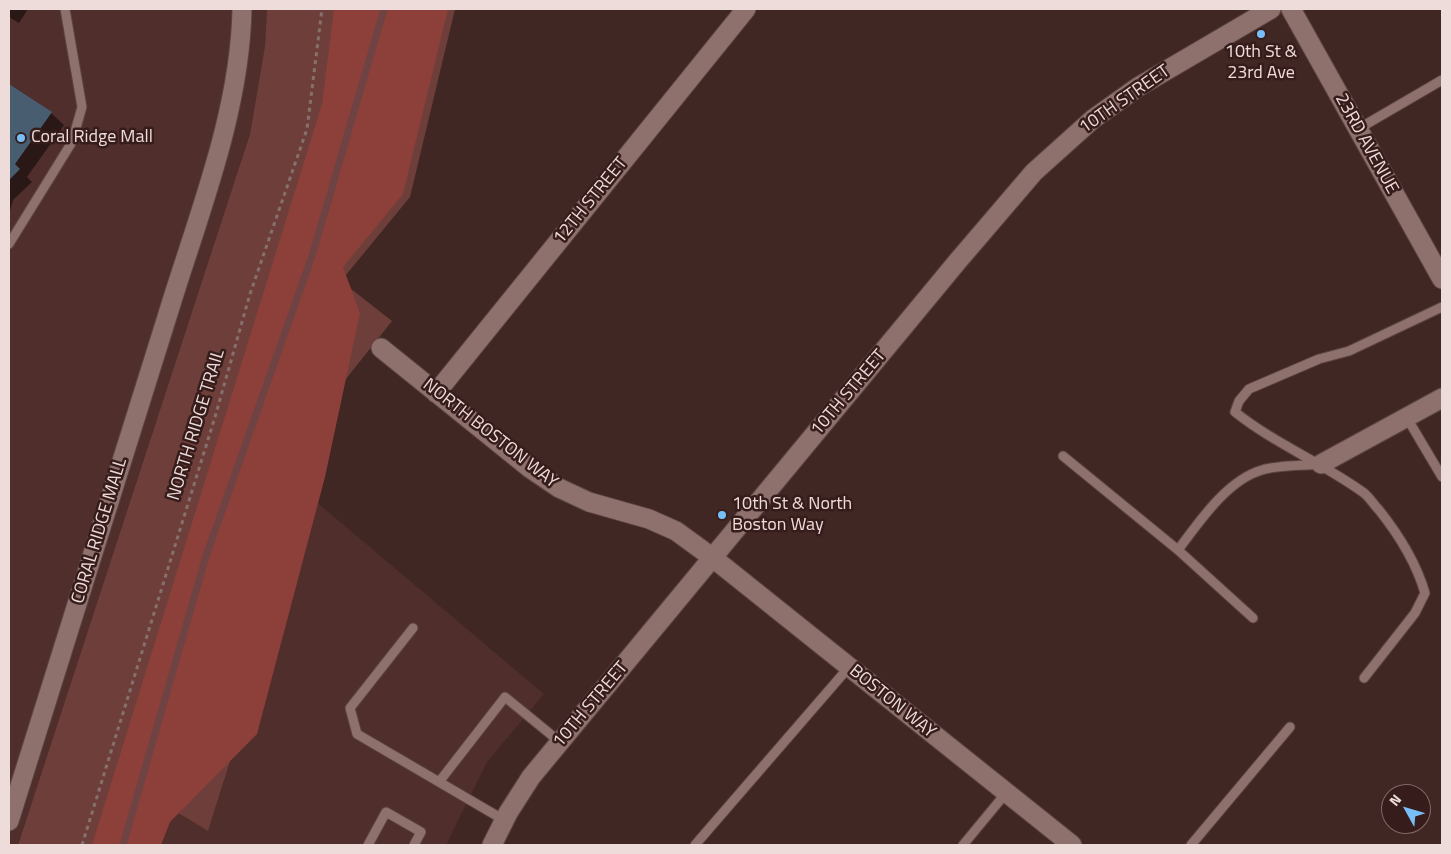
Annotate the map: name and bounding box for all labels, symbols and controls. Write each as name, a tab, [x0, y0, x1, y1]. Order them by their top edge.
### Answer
marker: 10th St & 23rd Ave	[1255, 28, 1267, 40]
place label: 10th St & 23rd Ave	[1225, 42, 1297, 84]
street label: 10TH STREET	[1076, 61, 1174, 139]
street label: 23RD AVENUE	[1330, 90, 1402, 198]
place label: Coral Ridge Mall	[31, 127, 153, 149]
marker: Coral Ridge Mall	[15, 132, 27, 144]
street label: 12TH STREET	[549, 153, 633, 249]
street label: 10TH STREET	[807, 346, 891, 440]
street label: NORTH RIDGE TRAIL	[164, 347, 230, 503]
street label: NORTH BOSTON WAY	[418, 375, 562, 493]
street label: CORAL RIDGE MALL	[68, 456, 132, 606]
place label: 10th St & North Boston Way	[732, 494, 852, 536]
marker: 10th St & North Boston Way	[716, 509, 728, 521]
street label: 10TH STREET	[549, 658, 633, 752]
street label: BOSTON WAY	[844, 661, 940, 743]
north arrow	[1381, 784, 1431, 834]
text: N	[1384, 790, 1406, 810]

